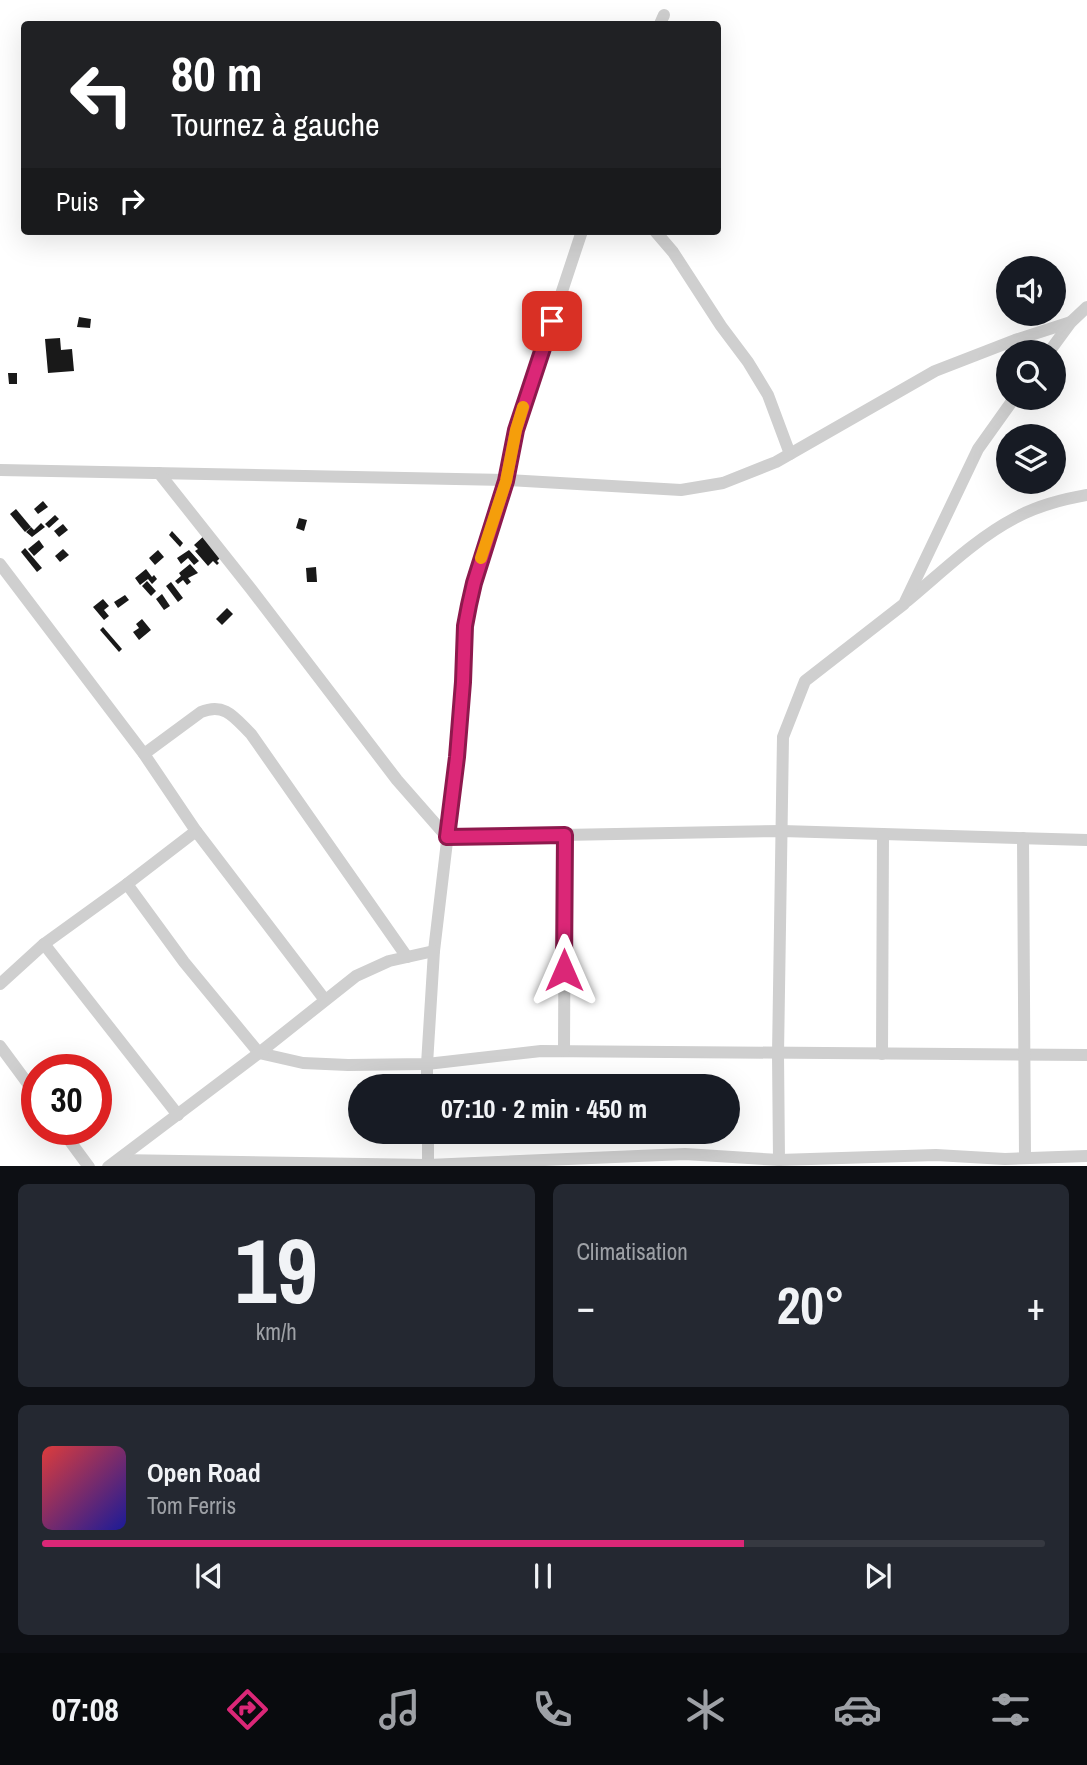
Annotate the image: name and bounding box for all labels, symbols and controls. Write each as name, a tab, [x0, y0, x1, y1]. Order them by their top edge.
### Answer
text: 80 m	[171, 40, 263, 106]
icon: left	[56, 49, 147, 140]
text: Tournez à gauche	[171, 103, 380, 146]
icon: right	[113, 182, 151, 220]
text: Puis	[56, 184, 99, 219]
map controls	[996, 256, 1066, 494]
button: sound	[996, 256, 1066, 326]
pin	[522, 291, 582, 351]
icon: arrive	[533, 302, 571, 340]
button: search	[996, 340, 1066, 410]
button: layers	[996, 424, 1066, 494]
position arrow	[527, 933, 601, 1007]
speed limit sign: 30	[21, 1054, 112, 1145]
text: 07:10 · 2 min · 450 m	[441, 1091, 647, 1126]
text: 19	[235, 1209, 318, 1331]
text: Climatisation	[577, 1236, 688, 1267]
text: 20°	[777, 1270, 845, 1340]
text: −	[577, 1281, 595, 1332]
text: +	[1027, 1281, 1045, 1332]
text: km/h	[256, 1316, 297, 1347]
text: Open Road	[147, 1455, 261, 1490]
text: Tom Ferris	[147, 1490, 236, 1521]
icon: previous	[190, 1557, 228, 1595]
icon: pause	[524, 1557, 562, 1595]
icon: next	[859, 1557, 897, 1595]
icon: directions	[223, 1685, 272, 1734]
icon: music	[375, 1685, 424, 1734]
icon: phone	[528, 1685, 577, 1734]
icon: climate	[681, 1685, 730, 1734]
icon: car	[833, 1685, 882, 1734]
icon: filters	[986, 1685, 1035, 1734]
text: 07:08	[52, 1688, 119, 1731]

